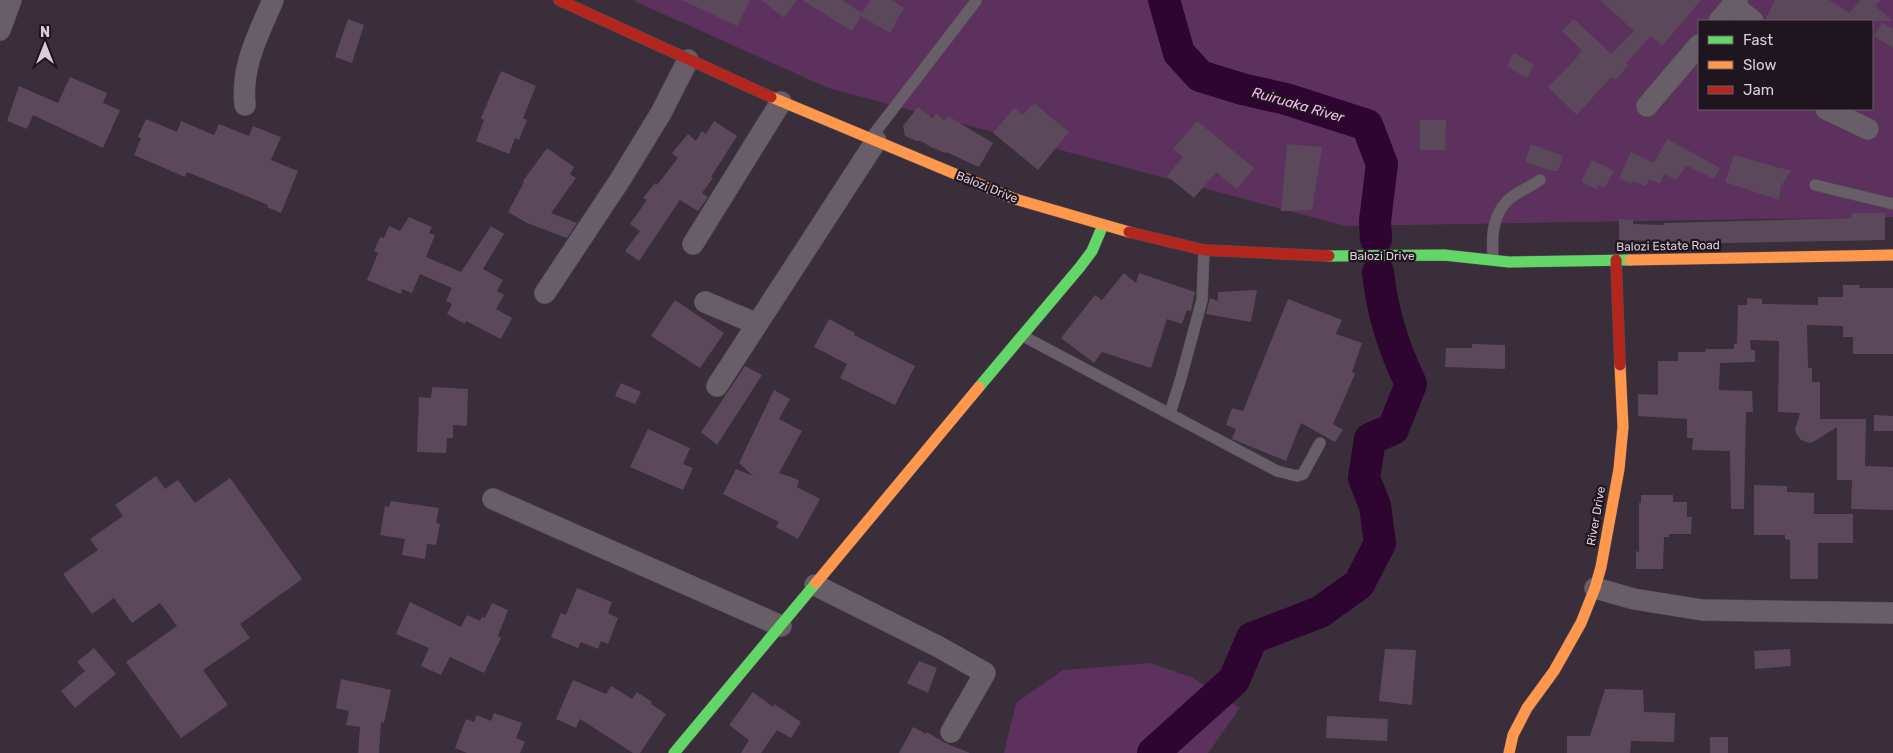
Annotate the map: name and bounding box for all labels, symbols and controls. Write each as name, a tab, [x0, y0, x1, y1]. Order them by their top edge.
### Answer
north arrow	[20, 20, 70, 70]
legend	[1698, 20, 1873, 110]
text: N	[40, 24, 50, 41]
text: Fast	[1743, 31, 1773, 49]
text: Slow	[1743, 56, 1776, 74]
text: Jam	[1743, 81, 1774, 99]
water label: Ruiruaka River	[1250, 84, 1347, 126]
street label: Balozi Drive	[954, 168, 1020, 206]
street label: Balozi Estate Road	[1616, 238, 1720, 254]
street label: Balozi Drive	[1349, 249, 1415, 263]
street label: River Drive	[1584, 485, 1608, 547]

